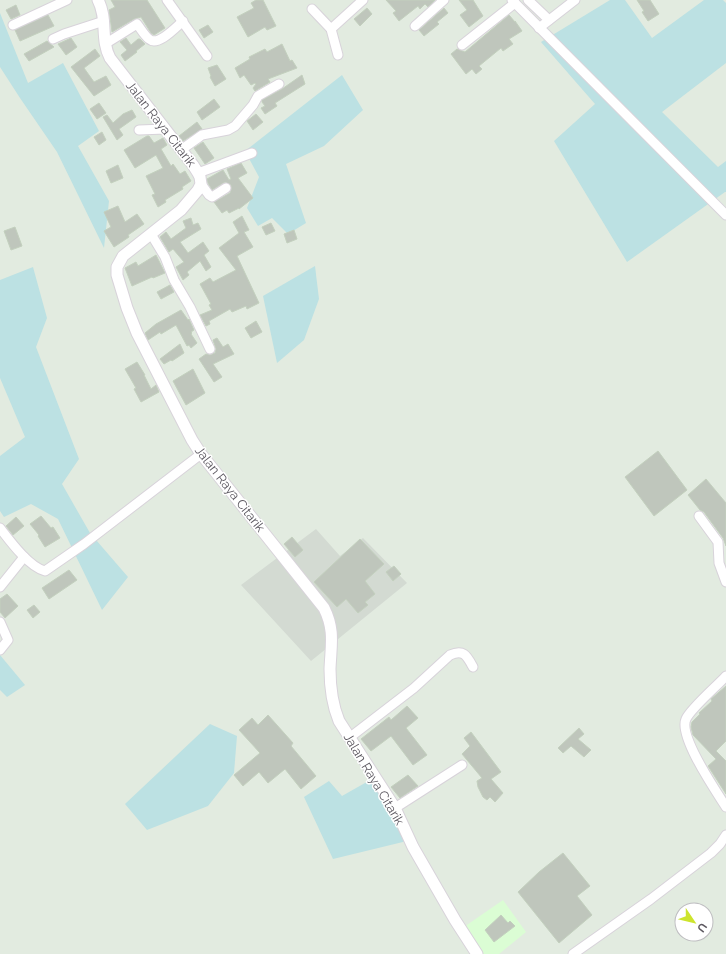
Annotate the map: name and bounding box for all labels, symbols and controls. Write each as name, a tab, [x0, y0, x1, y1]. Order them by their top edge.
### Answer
street label: Jalan Raya Citarik	[123, 78, 199, 170]
street label: Jalan Raya Citarik	[192, 443, 268, 535]
street label: Jalan Raya Citarik	[341, 730, 407, 828]
north arrow	[674, 902, 714, 942]
text: U	[694, 920, 709, 935]

